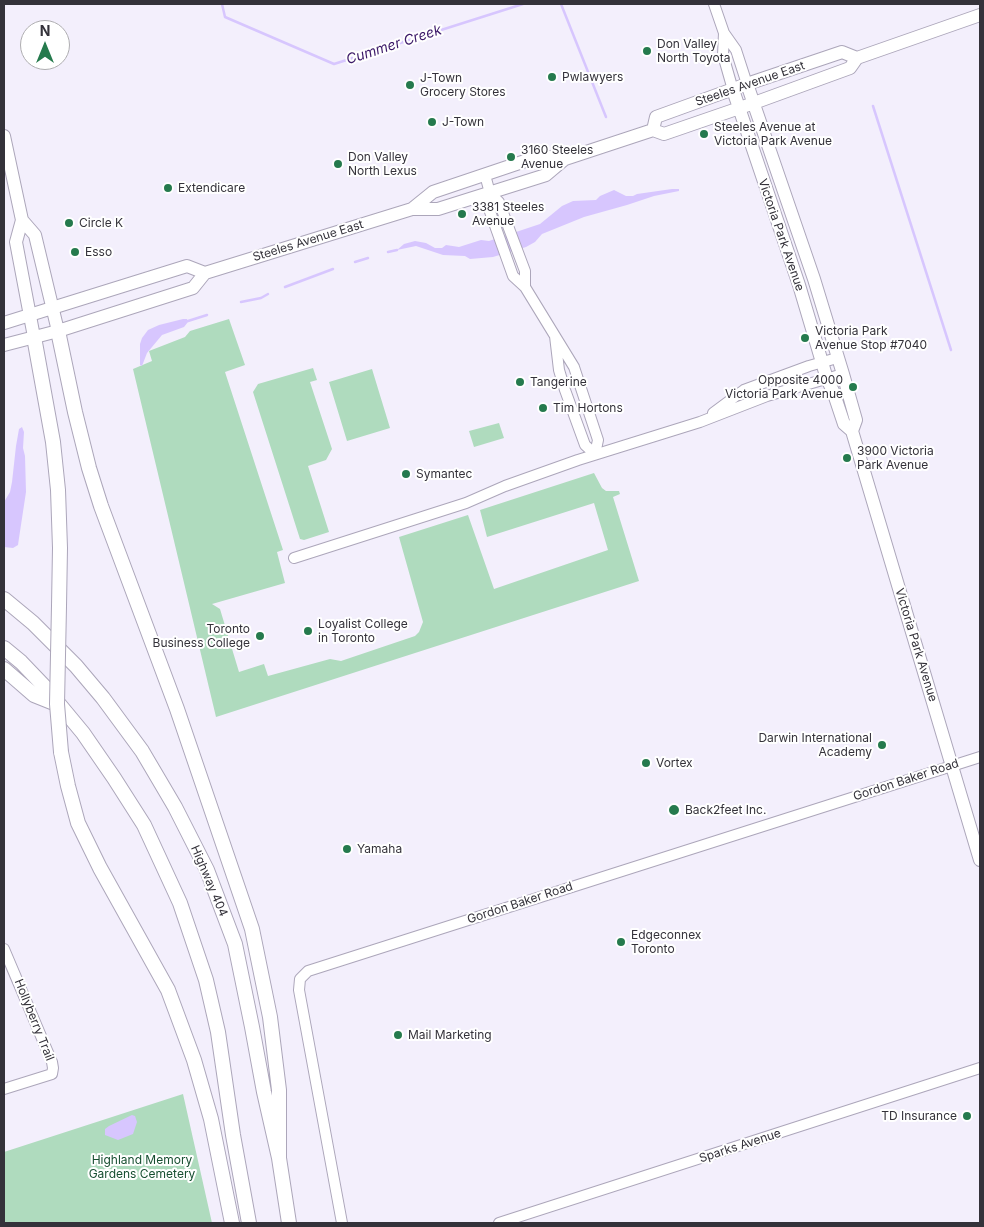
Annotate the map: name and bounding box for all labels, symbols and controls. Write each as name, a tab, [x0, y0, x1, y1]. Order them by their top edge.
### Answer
north arrow	[20, 20, 70, 70]
text: N	[40, 22, 50, 39]
water label: Cummer Creek	[344, 22, 444, 68]
place label: Don Valley North Toyota	[657, 37, 731, 65]
marker: Don Valley North Toyota	[641, 45, 653, 57]
street label: Steeles Avenue East	[693, 58, 807, 110]
place label: Pwlawyers	[562, 70, 623, 84]
place label: J-Town Grocery Stores	[420, 71, 505, 99]
marker: Pwlawyers	[546, 71, 558, 83]
marker: J-Town Grocery Stores	[404, 79, 416, 91]
place label: J-Town	[442, 115, 484, 129]
marker: J-Town	[426, 116, 438, 128]
place label: Steeles Avenue at Victoria Park Avenue	[714, 120, 832, 148]
marker: Steeles Avenue at Victoria Park Avenue	[698, 128, 710, 140]
place label: 3160 Steeles Avenue	[521, 143, 593, 171]
place label: Don Valley North Lexus	[348, 150, 417, 178]
marker: 3160 Steeles Avenue	[505, 151, 517, 163]
marker: Don Valley North Lexus	[332, 158, 344, 170]
street label: Victoria Park Avenue	[755, 177, 807, 293]
place label: Extendicare	[178, 181, 245, 195]
marker: Extendicare	[162, 182, 174, 194]
place label: 3381 Steeles Avenue	[472, 200, 544, 228]
marker: 3381 Steeles Avenue	[456, 208, 468, 220]
place label: Circle K	[79, 216, 123, 230]
marker: Circle K	[63, 217, 75, 229]
street label: Steeles Avenue East	[251, 217, 365, 265]
place label: Esso	[85, 245, 112, 259]
marker: Esso	[69, 246, 81, 258]
place label: Victoria Park Avenue Stop #7040	[815, 324, 927, 352]
marker: Victoria Park Avenue Stop #7040	[799, 332, 811, 344]
place label: Opposite 4000 Victoria Park Avenue	[725, 373, 843, 401]
place label: Tangerine	[530, 375, 587, 389]
marker: Tangerine	[514, 376, 526, 388]
marker: Opposite 4000 Victoria Park Avenue	[847, 381, 859, 393]
place label: Tim Hortons	[553, 401, 623, 415]
marker: Tim Hortons	[537, 402, 549, 414]
place label: 3900 Victoria Park Avenue	[857, 444, 934, 472]
marker: 3900 Victoria Park Avenue	[841, 452, 853, 464]
place label: Symantec	[416, 467, 472, 481]
marker: Symantec	[400, 468, 412, 480]
street label: Victoria Park Avenue	[892, 586, 940, 704]
place label: Loyalist College in Toronto	[318, 617, 408, 645]
place label: Toronto Business College	[153, 622, 250, 650]
marker: Loyalist College in Toronto	[302, 625, 314, 637]
marker: Toronto Business College	[254, 630, 266, 642]
place label: Darwin International Academy	[758, 731, 872, 759]
marker: Darwin International Academy	[876, 739, 888, 751]
place label: Vortex	[656, 756, 693, 770]
street label: Gordon Baker Road	[851, 756, 961, 804]
marker: Vortex	[640, 757, 652, 769]
marker: Back2feet Inc.	[667, 803, 681, 817]
place label: Back2feet Inc.	[685, 803, 766, 817]
place label: Yamaha	[357, 842, 402, 856]
street label: Highway 404	[188, 843, 230, 919]
marker: Yamaha	[341, 843, 353, 855]
street label: Gordon Baker Road	[465, 879, 575, 927]
place label: Edgeconnex Toronto	[631, 928, 701, 956]
marker: Edgeconnex Toronto	[615, 936, 627, 948]
street label: Hollyberry Trail	[11, 977, 57, 1063]
place label: Mail Marketing	[408, 1028, 492, 1042]
marker: Mail Marketing	[392, 1029, 404, 1041]
place label: TD Insurance	[881, 1109, 957, 1123]
marker: TD Insurance	[961, 1110, 973, 1122]
street label: Sparks Avenue	[697, 1126, 783, 1166]
park label: Highland Memory Gardens Cemetery	[89, 1153, 195, 1181]

